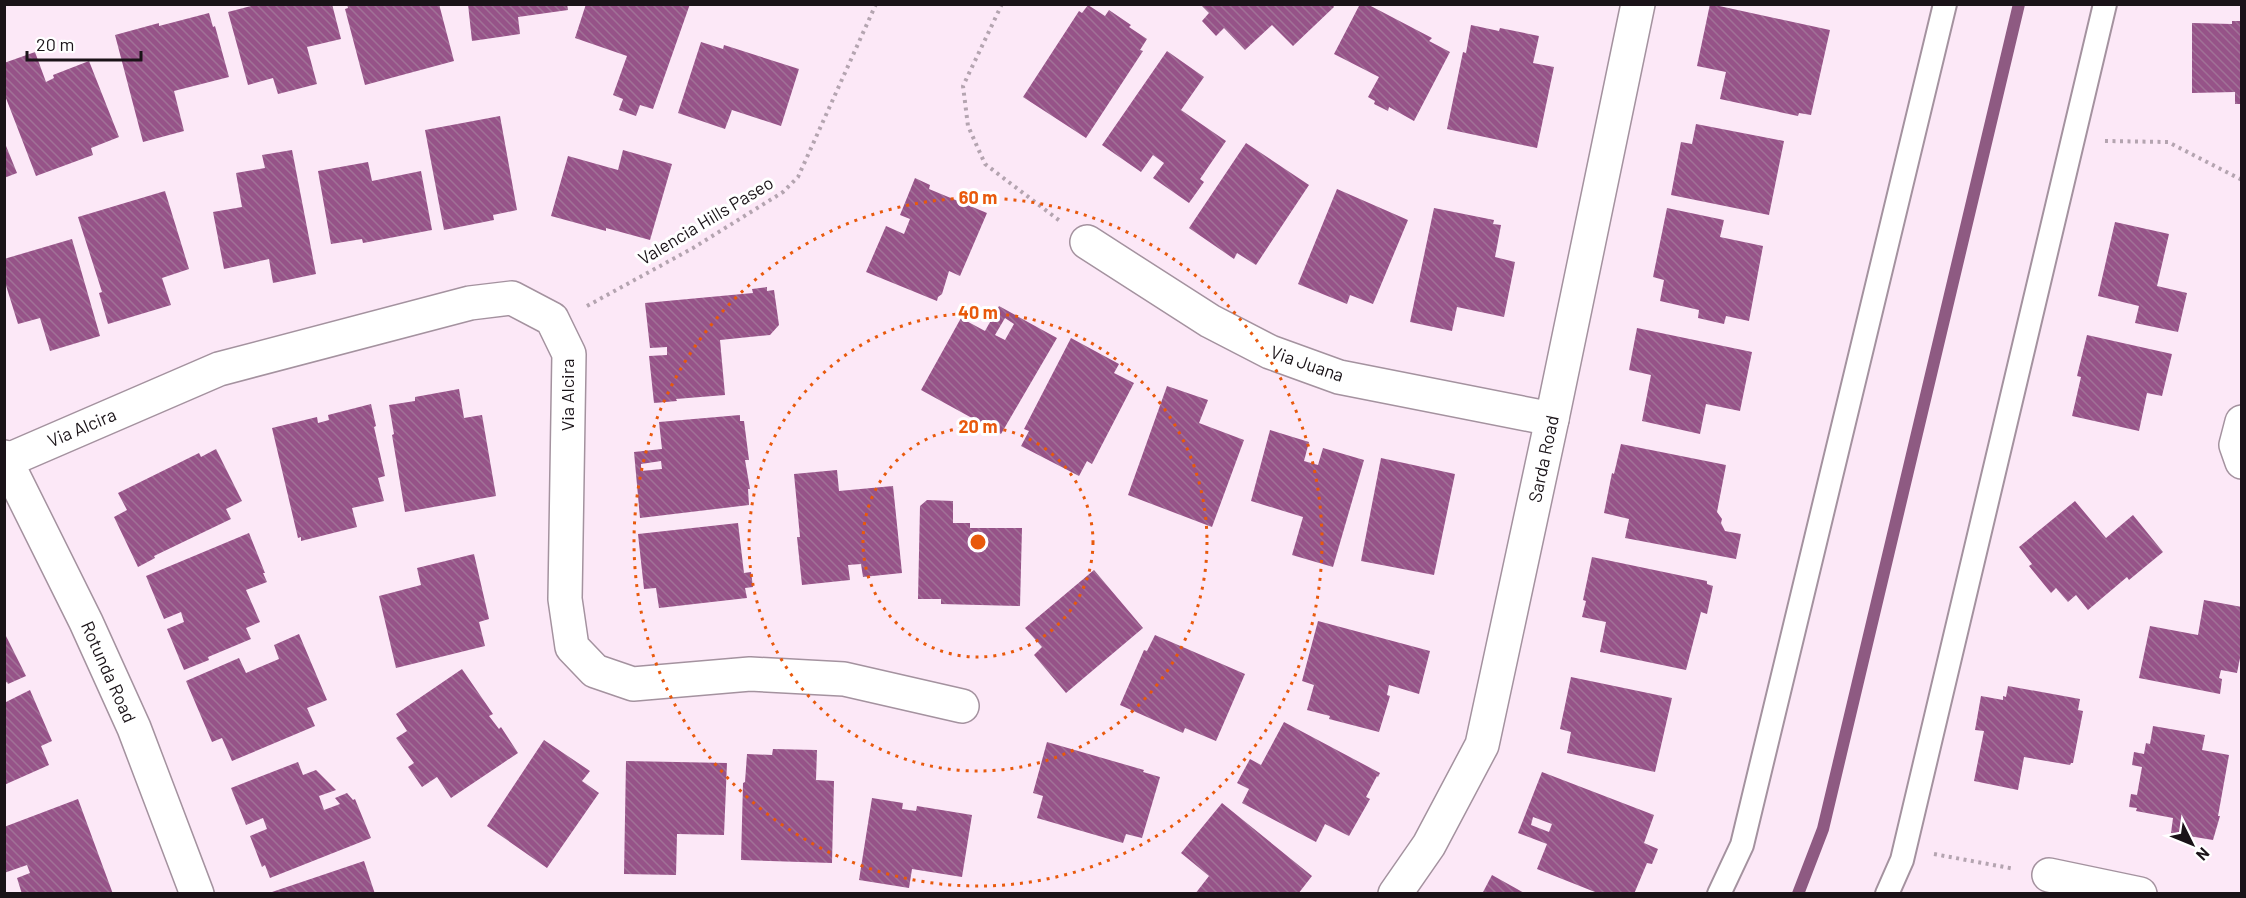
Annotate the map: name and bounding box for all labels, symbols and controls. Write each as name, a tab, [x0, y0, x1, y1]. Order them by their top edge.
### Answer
scale bar	[27, 24, 141, 62]
text: 20 m	[36, 33, 74, 55]
street label: Valencia Hills Paseo	[634, 171, 777, 269]
text: 60 m	[959, 186, 997, 208]
text: 40 m	[958, 301, 998, 323]
street label: Via Juana	[1268, 340, 1347, 386]
street label: Via Alcira	[556, 359, 578, 431]
street label: Via Alcira	[44, 403, 119, 451]
street label: Sarda Road	[1523, 413, 1563, 504]
text: 20 m	[959, 415, 997, 437]
centre of rings	[968, 532, 988, 552]
street label: Rotunda Road	[77, 617, 141, 726]
north arrow	[2162, 814, 2222, 874]
text: N	[2193, 844, 2214, 865]

